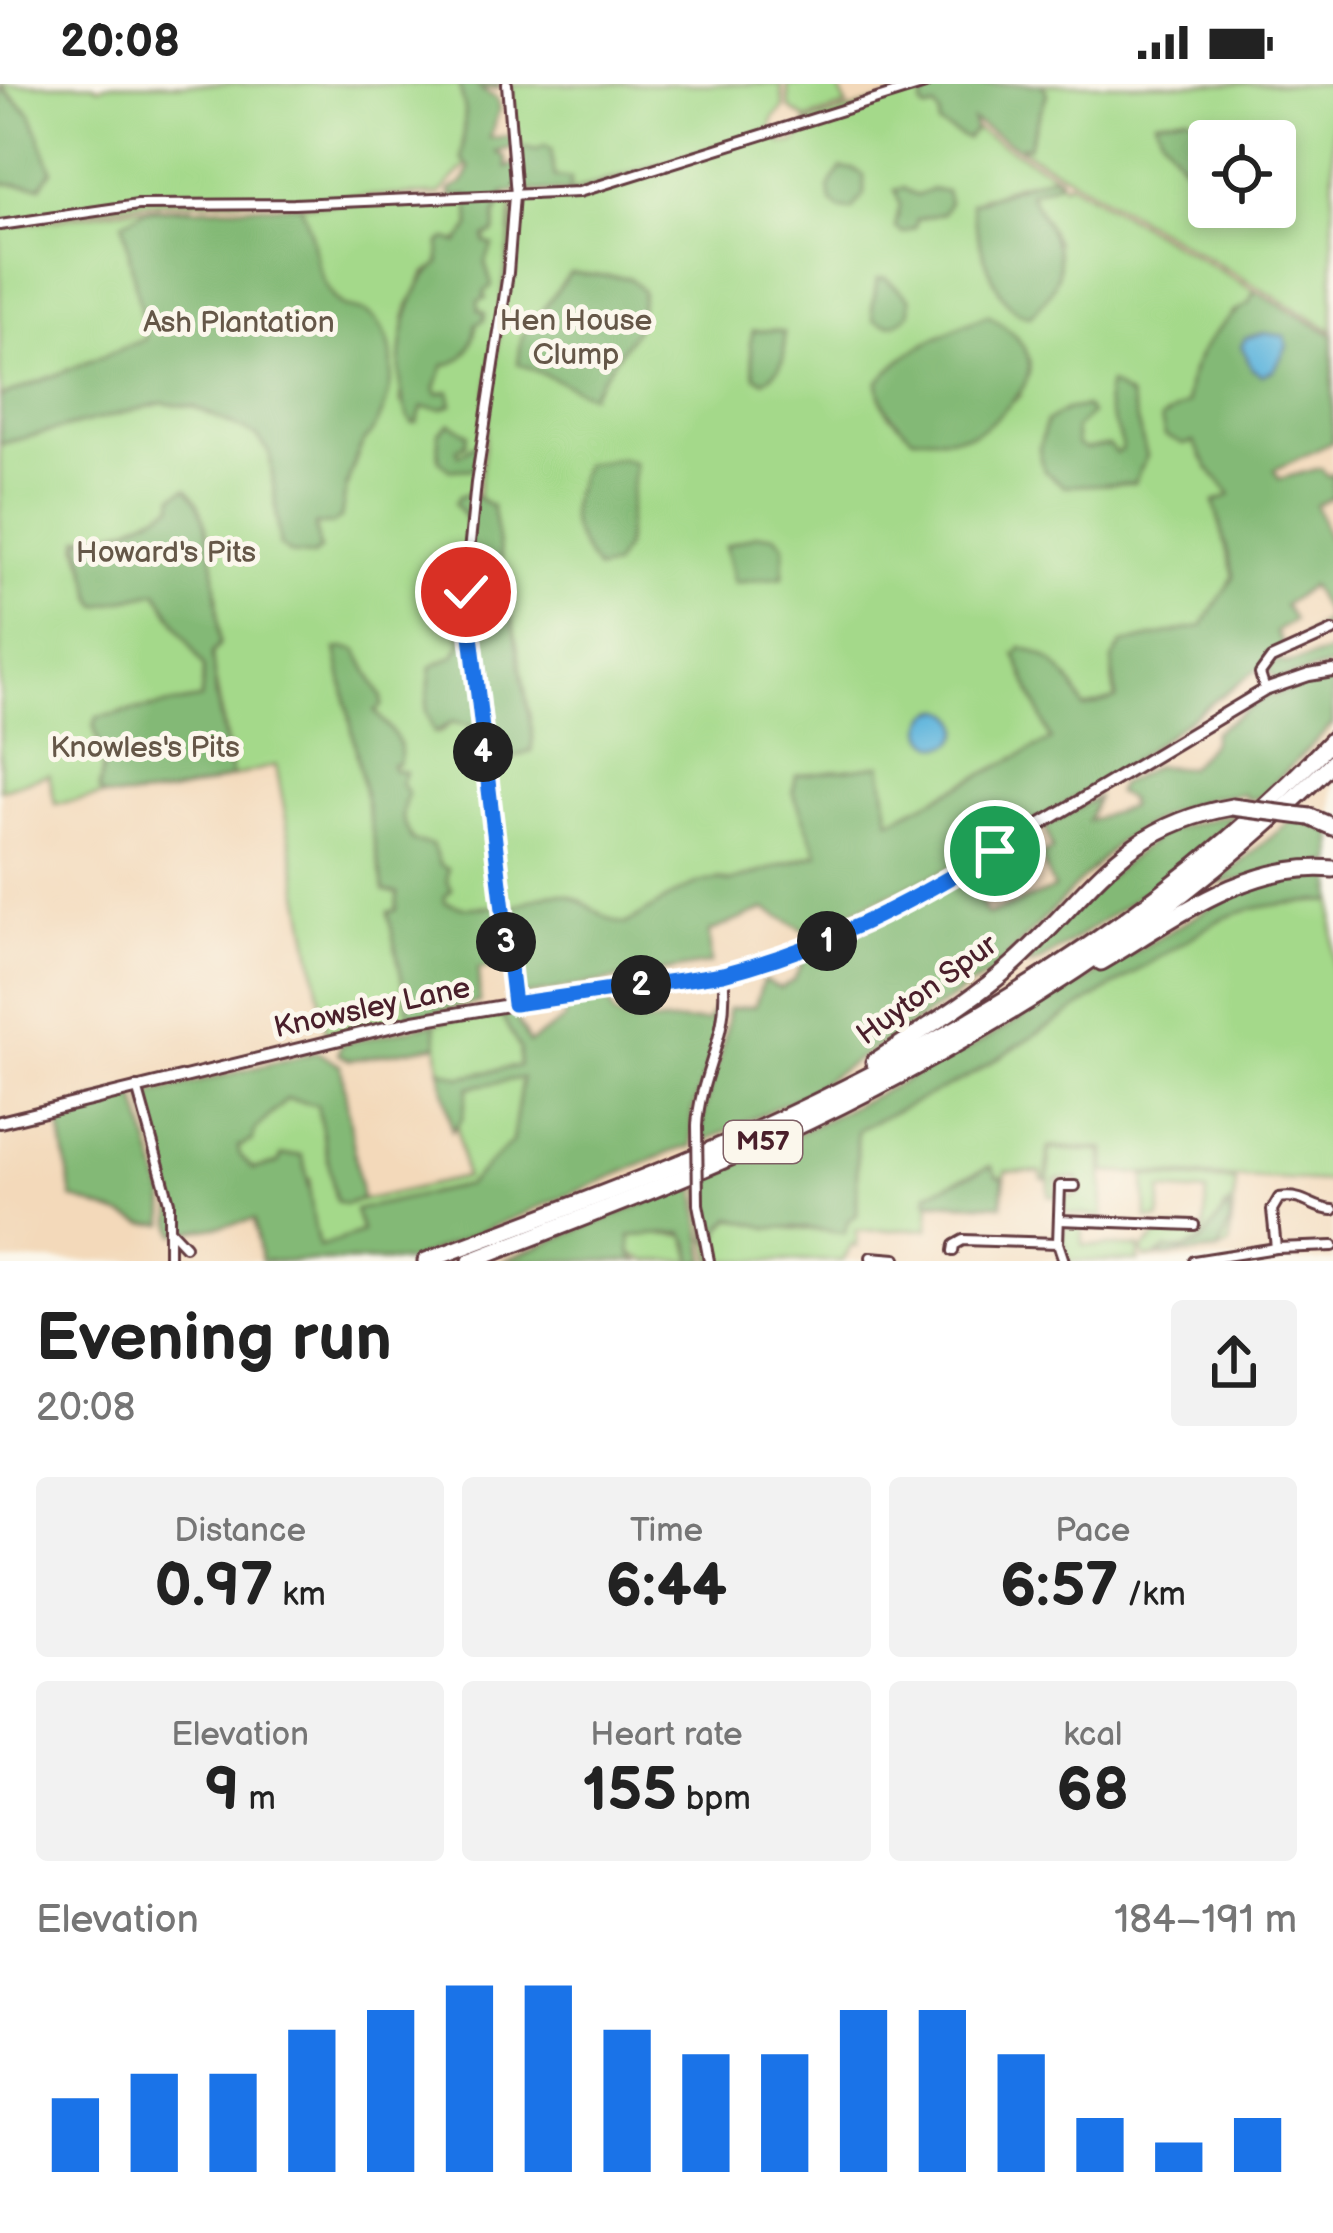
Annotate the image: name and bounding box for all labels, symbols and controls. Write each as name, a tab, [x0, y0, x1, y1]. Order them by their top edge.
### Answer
text: 20:08	[60, 15, 180, 70]
map controls	[1188, 120, 1296, 228]
button: locate	[1188, 120, 1296, 228]
park label: Hen House Clump	[500, 303, 652, 373]
park label: Ash Plantation	[143, 305, 335, 341]
park label: Howard's Pits	[76, 535, 256, 571]
pin	[415, 541, 517, 643]
icon: check	[433, 559, 499, 625]
pin: 4	[453, 722, 513, 782]
park label: Knowles's Pits	[50, 730, 240, 766]
text: 4	[473, 732, 493, 772]
pin	[944, 800, 1046, 902]
icon: arrive	[962, 818, 1028, 884]
pin: 1	[797, 911, 857, 971]
pin: 3	[476, 912, 536, 972]
text: 1	[820, 921, 834, 961]
text: 3	[496, 922, 516, 962]
street label: Huyton Spur	[850, 926, 1005, 1053]
pin: 2	[611, 955, 671, 1015]
text: 2	[631, 965, 651, 1005]
street label: Knowsley Lane	[271, 970, 473, 1046]
road number: M57	[724, 1121, 802, 1163]
text: Evening run	[36, 1300, 392, 1379]
button: share	[1171, 1300, 1297, 1426]
text: 20:08	[36, 1385, 136, 1432]
text: Distance	[174, 1511, 306, 1551]
text: Time	[630, 1511, 703, 1551]
text: Pace	[1055, 1511, 1130, 1551]
text: 0.97	[155, 1551, 273, 1623]
text: 6:44	[606, 1551, 727, 1623]
text: 6:57	[1000, 1551, 1118, 1623]
text: km	[273, 1575, 326, 1615]
text: /km	[1118, 1575, 1186, 1615]
text: Elevation	[171, 1715, 309, 1755]
text: Heart rate	[590, 1715, 743, 1755]
text: kcal	[1063, 1715, 1122, 1755]
text: 9	[204, 1755, 240, 1827]
text: 155	[582, 1755, 677, 1827]
text: 68	[1057, 1755, 1129, 1827]
text: m	[240, 1779, 276, 1819]
text: bpm	[677, 1779, 751, 1819]
text: Elevation	[36, 1897, 199, 1944]
text: 184–191 m	[1114, 1897, 1297, 1944]

